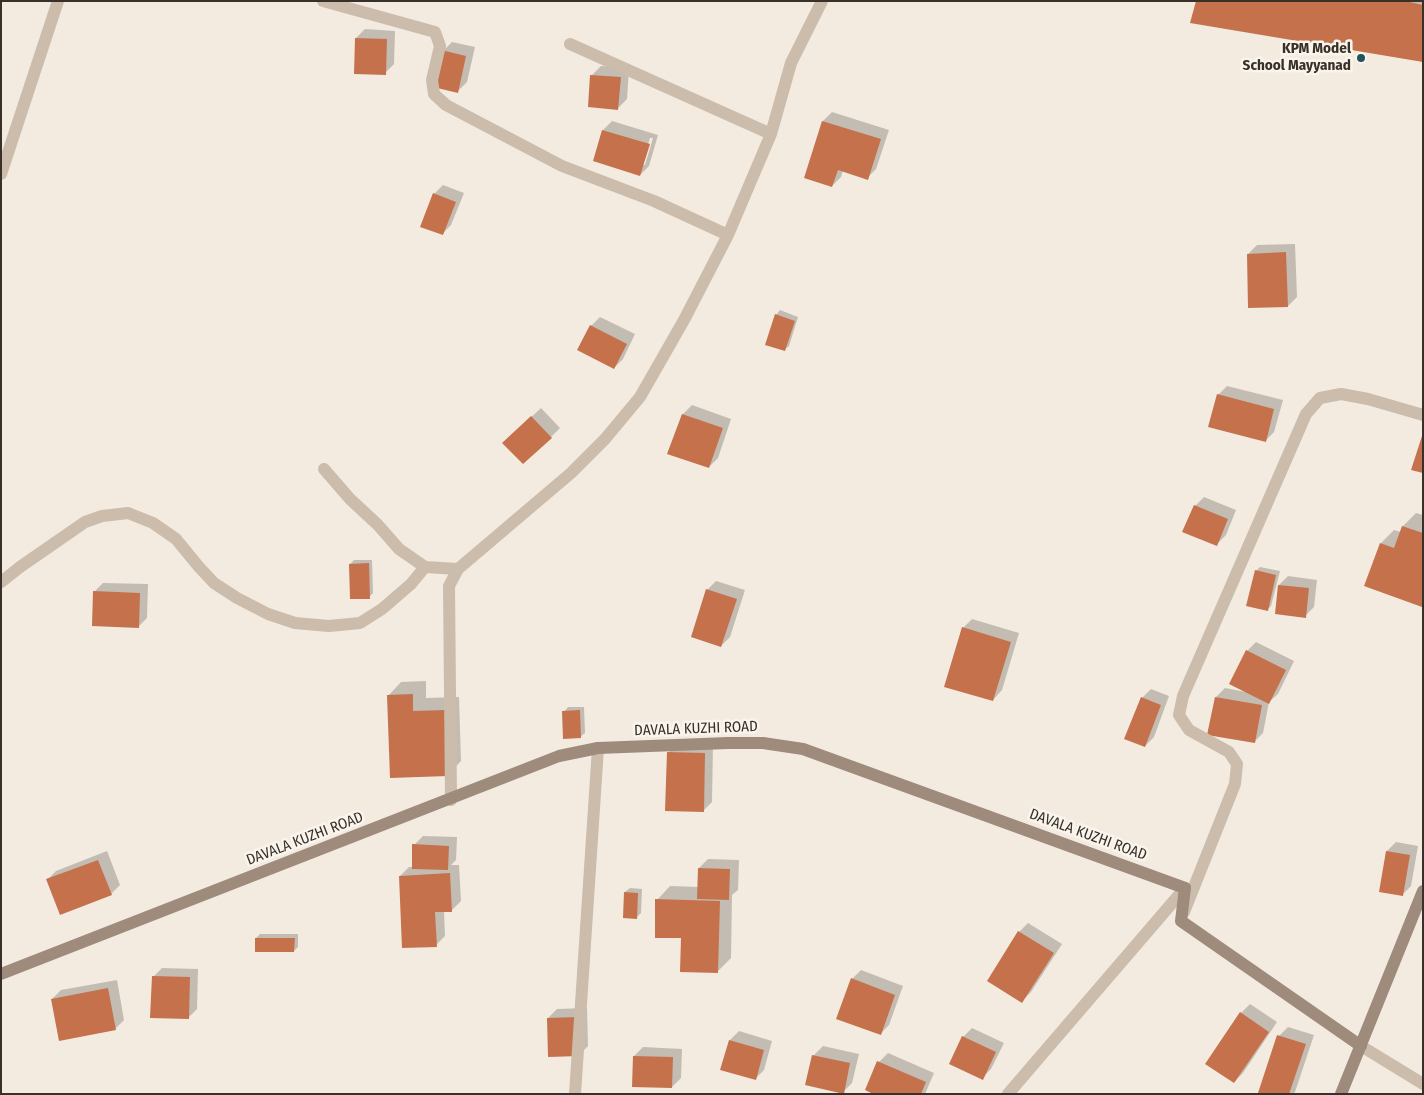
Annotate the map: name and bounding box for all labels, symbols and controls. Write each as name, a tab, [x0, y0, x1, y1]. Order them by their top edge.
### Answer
place label: KPM Model School Mayyanad	[1243, 40, 1351, 75]
marker: KPM Model School Mayyanad	[1355, 52, 1367, 64]
street label: DAVALA KUZHI ROAD	[634, 718, 758, 740]
street label: DAVALA KUZHI ROAD	[1027, 805, 1149, 865]
street label: DAVALA KUZHI ROAD	[244, 808, 366, 870]

